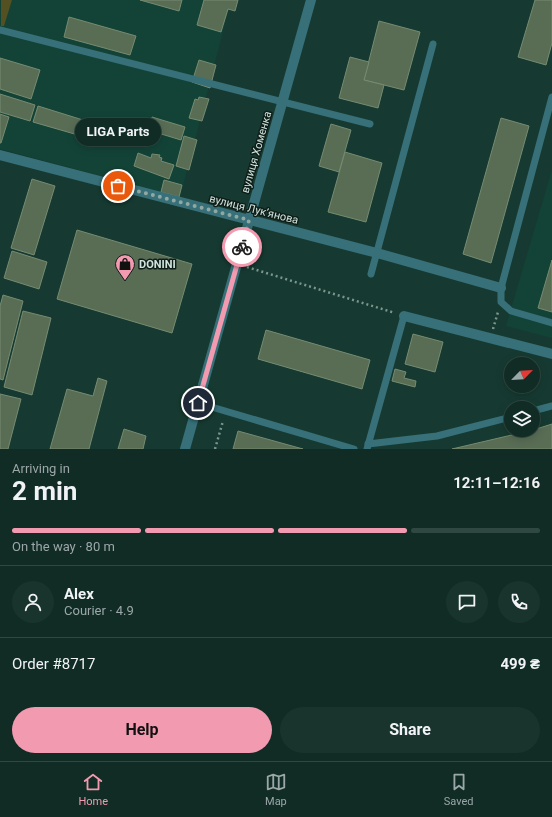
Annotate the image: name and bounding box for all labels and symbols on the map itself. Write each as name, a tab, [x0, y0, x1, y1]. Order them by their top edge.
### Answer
street label: вулиця Хоменка	[239, 110, 274, 195]
callout: LIGA Parts	[75, 118, 161, 146]
pin	[101, 169, 135, 203]
street label: вулиця Лукʼянова	[208, 192, 300, 227]
courier	[222, 227, 262, 267]
shop icon: DONINI	[114, 253, 136, 281]
place label: DONINI	[139, 258, 176, 271]
north arrow	[504, 357, 540, 393]
pin	[181, 386, 215, 420]

